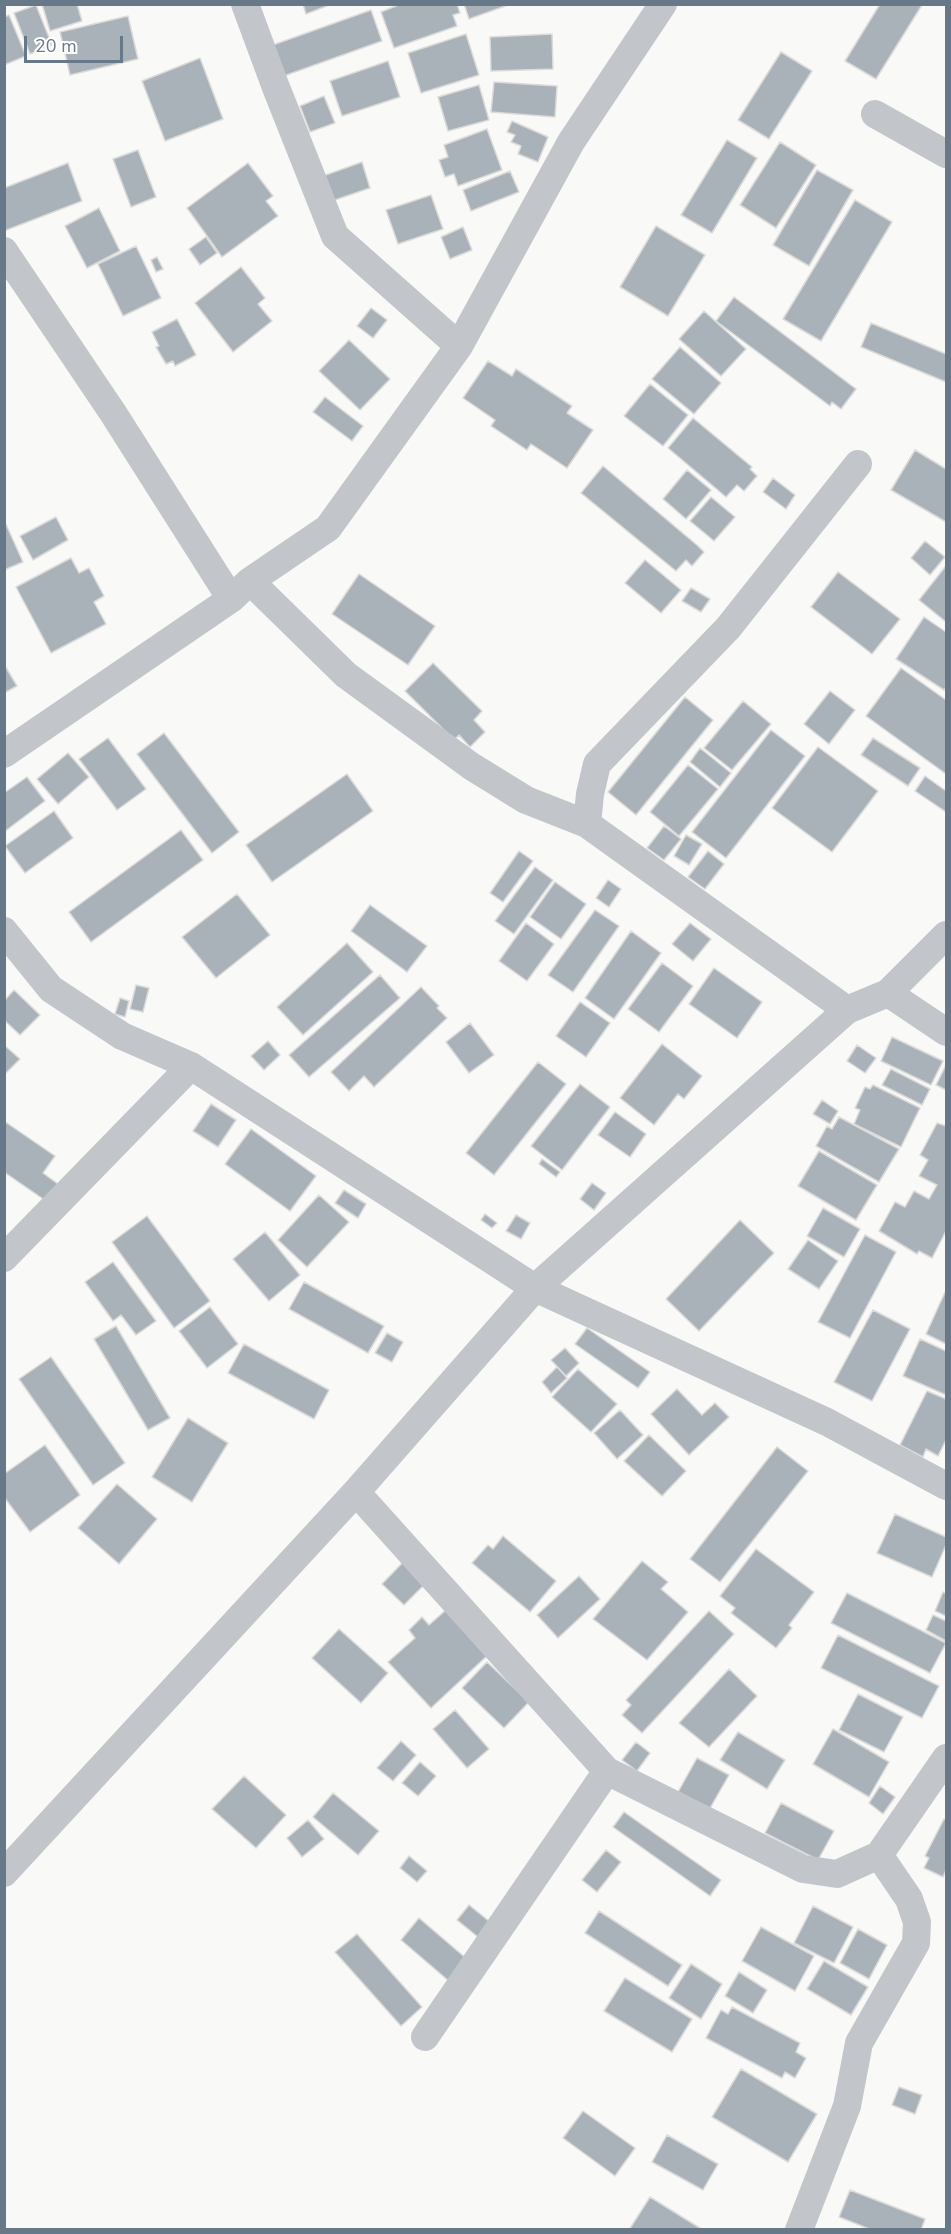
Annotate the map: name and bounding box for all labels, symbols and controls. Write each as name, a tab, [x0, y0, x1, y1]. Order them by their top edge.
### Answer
scale bar	[27, 24, 126, 62]
text: 20 m	[35, 34, 77, 58]

